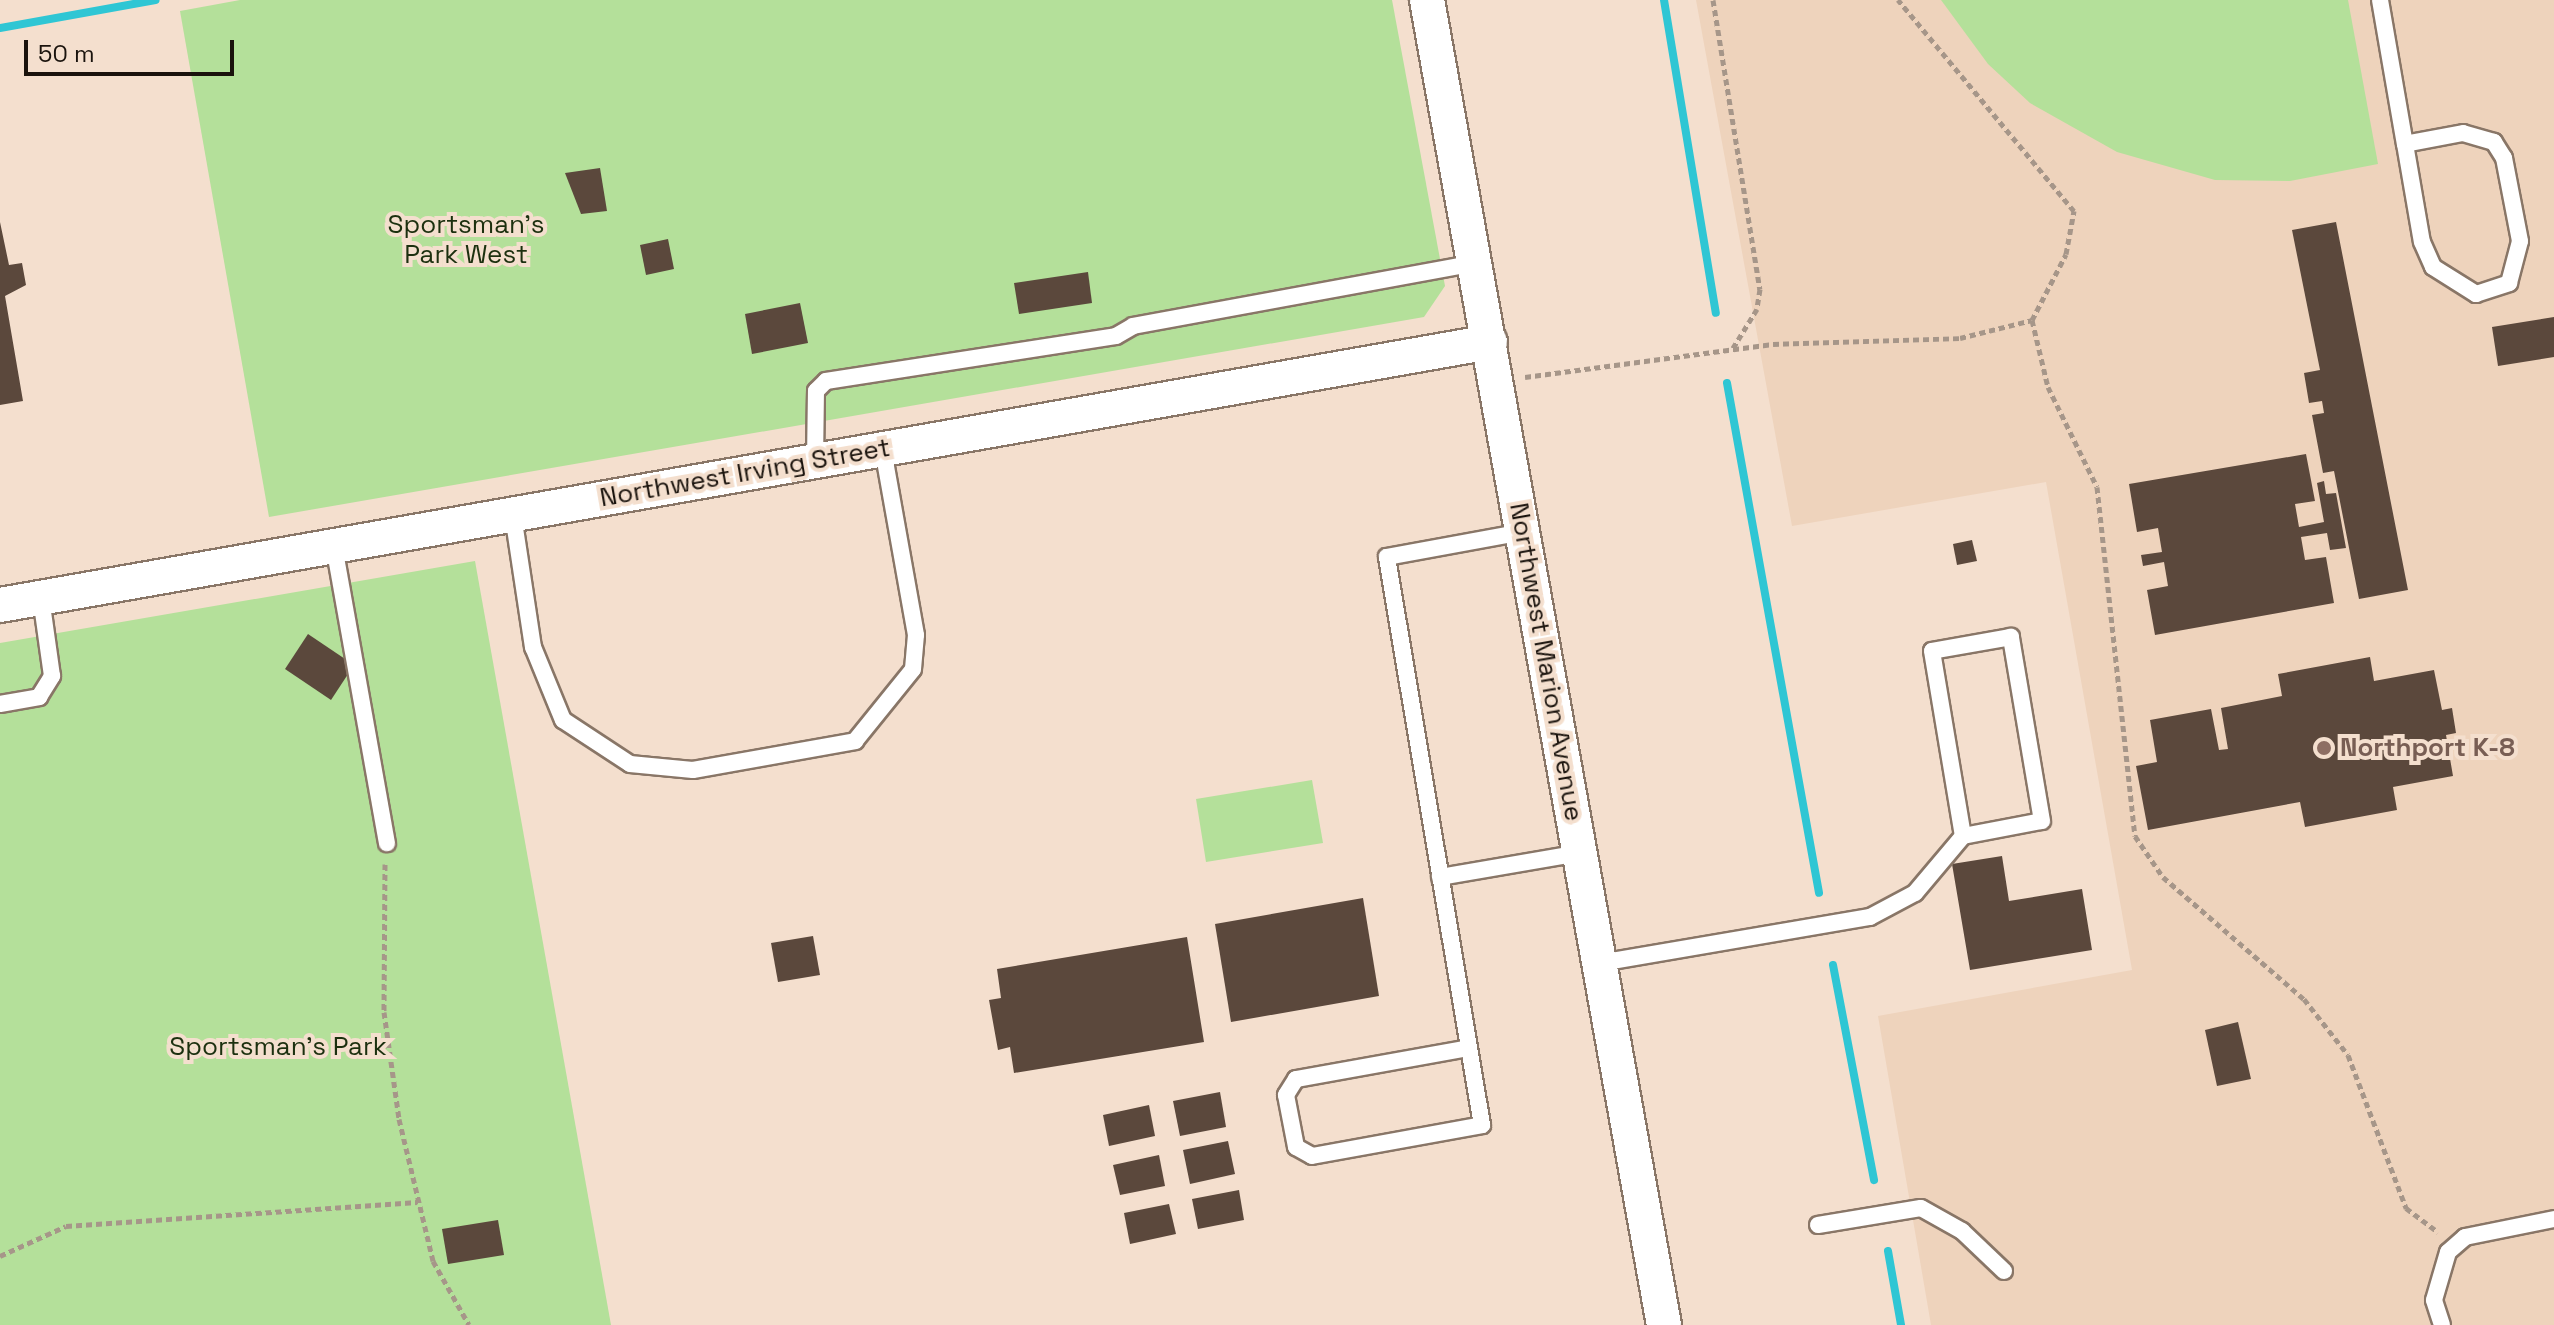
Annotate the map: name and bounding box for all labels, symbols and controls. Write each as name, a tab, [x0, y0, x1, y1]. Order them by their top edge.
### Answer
scale bar	[28, 24, 238, 74]
text: 50 m	[38, 38, 95, 69]
park label: Sportsman's Park West	[388, 209, 544, 270]
street label: Northwest Irving Street	[597, 432, 893, 514]
street label: Northwest Marion Avenue	[1503, 500, 1589, 824]
place label: Northport K-8	[2340, 732, 2515, 764]
marker: Northport K-8	[2315, 739, 2333, 757]
park label: Sportsman's Park	[169, 1031, 387, 1063]

